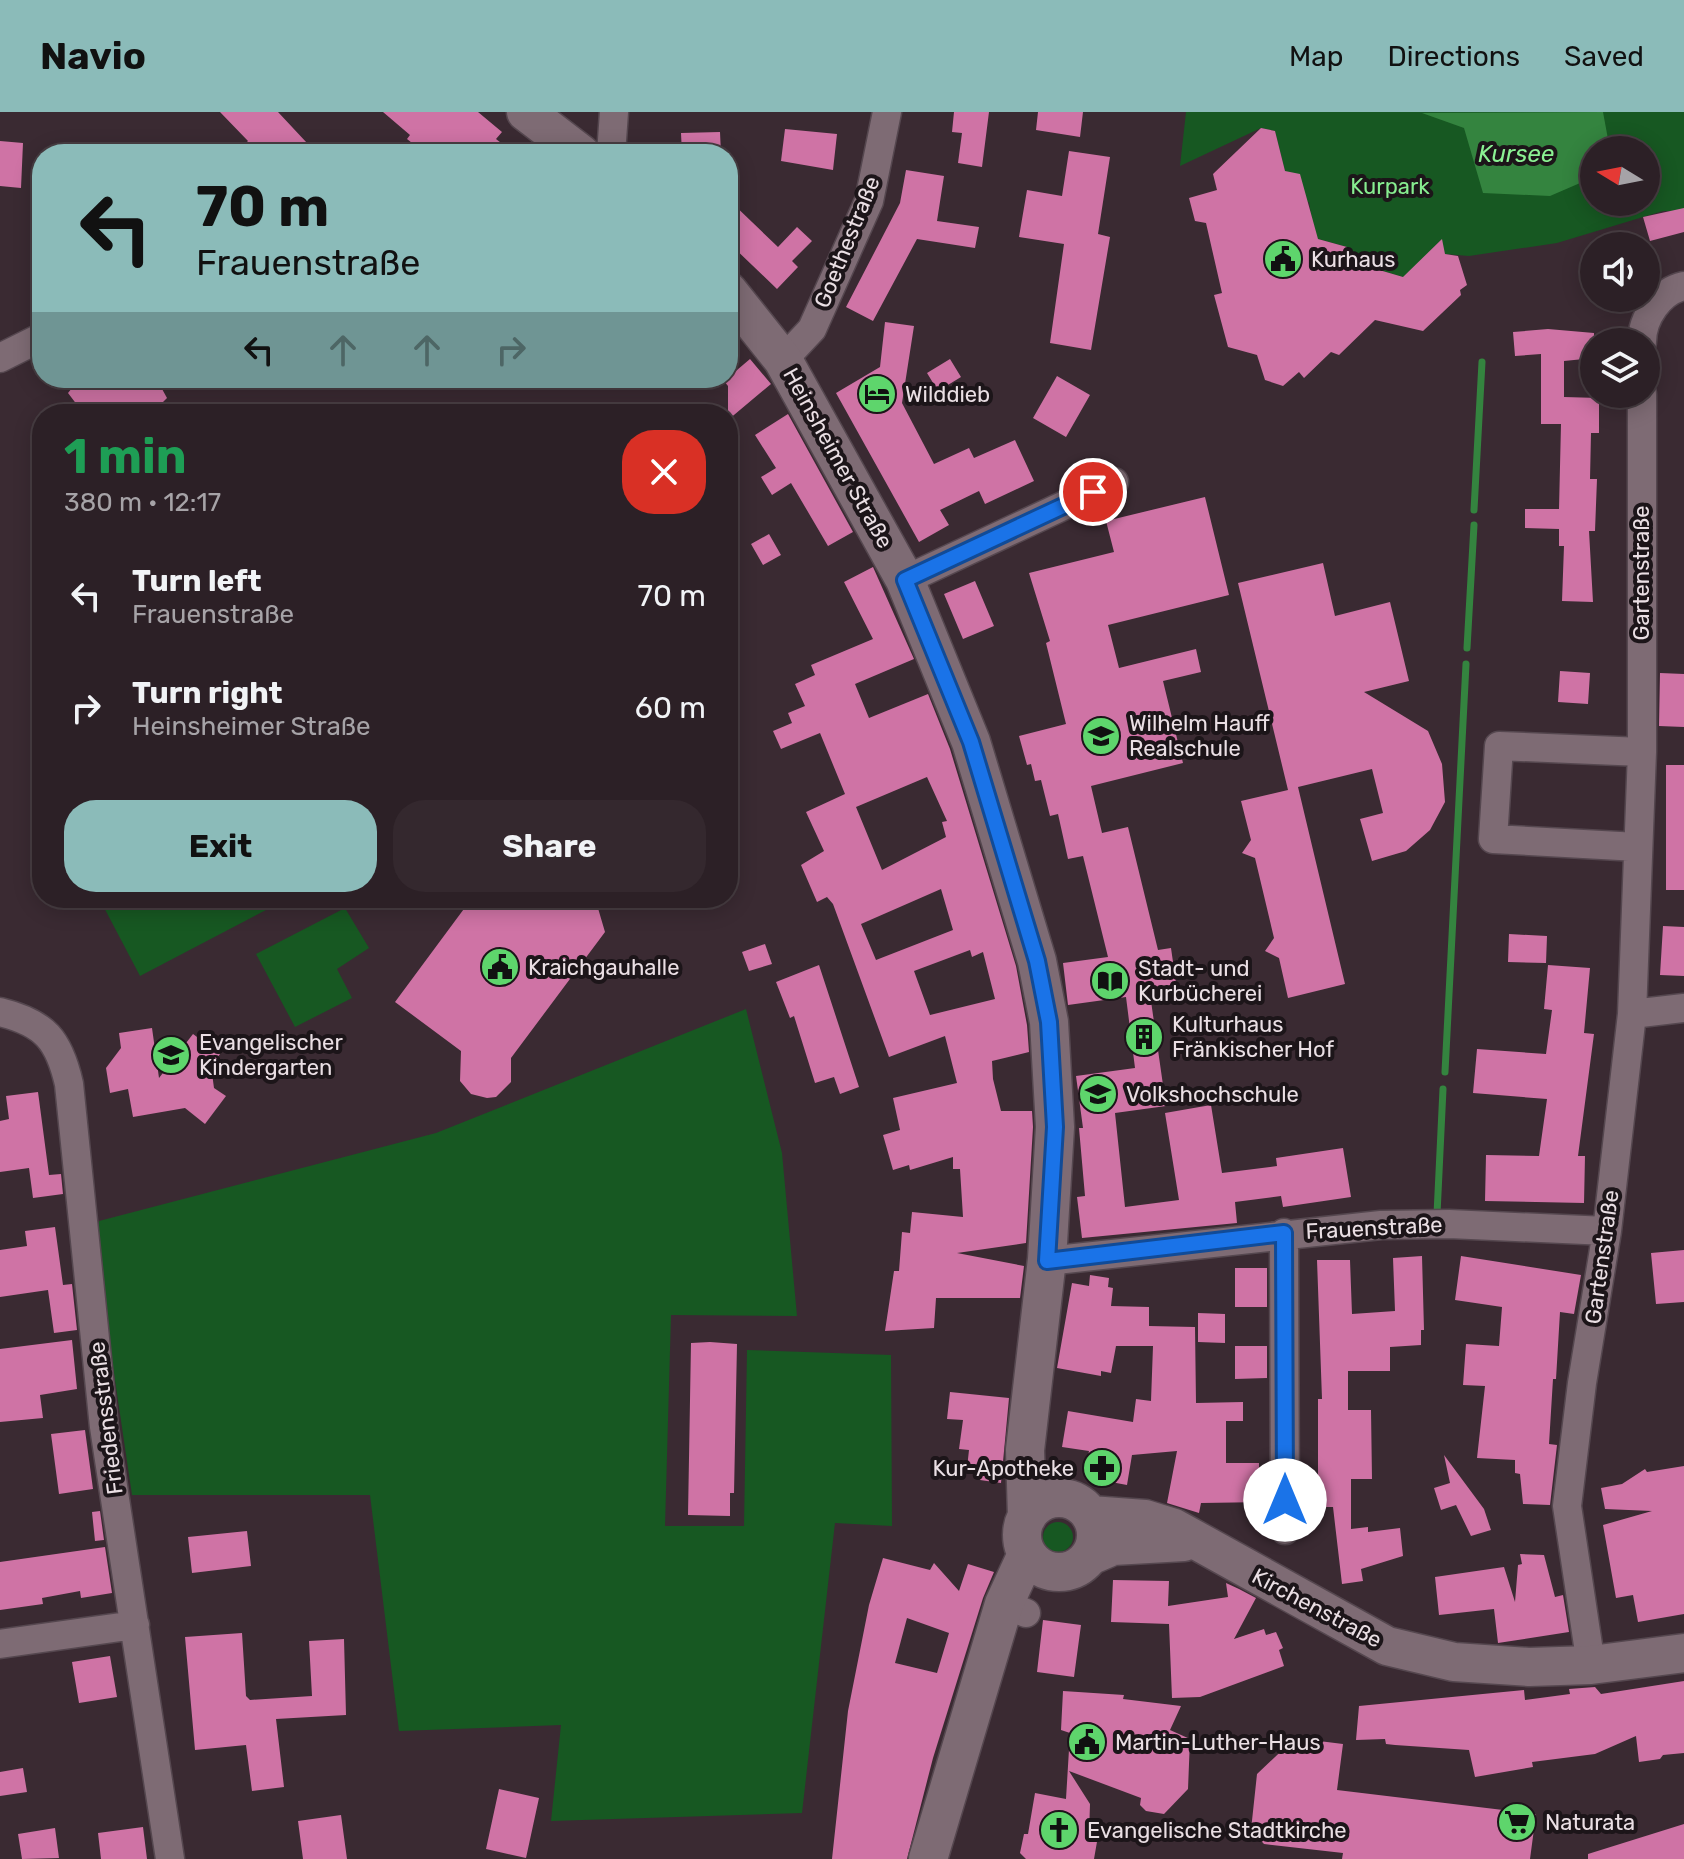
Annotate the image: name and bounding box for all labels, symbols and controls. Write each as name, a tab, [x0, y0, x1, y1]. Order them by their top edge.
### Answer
text: Navio	[40, 33, 146, 79]
text: Map	[1289, 40, 1343, 73]
text: Directions	[1387, 40, 1520, 73]
text: Saved	[1564, 40, 1644, 73]
north arrow	[1580, 136, 1660, 216]
map controls	[1580, 136, 1660, 408]
water label: Kursee	[1478, 140, 1554, 168]
street label: Goethestraße	[808, 172, 886, 312]
park label: Kurpark	[1350, 173, 1430, 200]
text: 70 m	[196, 174, 329, 240]
icon: left	[64, 176, 168, 280]
button: sound	[1580, 232, 1660, 312]
public building icon: Kurhaus	[1262, 238, 1304, 280]
text: Frauenstraße	[196, 241, 420, 284]
place label: Kurhaus	[1311, 246, 1395, 273]
icon: left	[237, 328, 281, 372]
icon: ahead	[321, 328, 365, 372]
icon: ahead	[405, 328, 449, 372]
icon: right	[489, 328, 533, 372]
button: layers	[1580, 328, 1660, 408]
street label: Heinsheimer Straße	[777, 363, 899, 553]
hotel icon: Wilddieb	[856, 373, 898, 415]
place label: Wilddieb	[905, 381, 990, 408]
text: 1 min	[64, 428, 187, 485]
button: close	[622, 430, 706, 514]
pin	[1059, 458, 1127, 526]
icon: arrive	[1071, 470, 1115, 514]
text: 380 m · 12:17	[64, 487, 221, 518]
street label: Gartenstraße	[1628, 505, 1655, 641]
text: Turn left	[132, 563, 262, 599]
icon: left	[64, 574, 108, 618]
text: 70 m	[638, 578, 706, 614]
text: Frauenstraße	[132, 599, 294, 630]
text: Turn right	[132, 675, 283, 711]
icon: right	[64, 686, 108, 730]
text: 60 m	[635, 690, 706, 726]
place label: Wilhelm Hauff Realschule	[1129, 710, 1270, 762]
text: Heinsheimer Straße	[132, 711, 371, 742]
school or university icon: Wilhelm Hauff Realschule	[1080, 715, 1122, 757]
button: Exit	[64, 800, 377, 892]
button: Share	[393, 800, 706, 892]
public building icon: Kraichgauhalle	[479, 946, 521, 988]
place label: Kraichgauhalle	[528, 954, 680, 981]
place label: Stadt- und Kurbücherei	[1138, 955, 1262, 1007]
library icon: Stadt- und Kurbücherei	[1089, 960, 1131, 1002]
place label: Kulturhaus Fränkischer Hof	[1172, 1011, 1334, 1063]
building icon: Kulturhaus Fränkischer Hof	[1123, 1016, 1165, 1058]
place label: Evangelischer Kindergarten	[199, 1029, 343, 1081]
school or university icon: Evangelischer Kindergarten	[150, 1034, 192, 1076]
school or university icon: Volkshochschule	[1077, 1073, 1119, 1115]
place label: Volkshochschule	[1126, 1081, 1299, 1108]
street label: Gartenstraße	[1579, 1188, 1625, 1326]
street label: Frauenstraße	[1305, 1211, 1443, 1245]
street label: Friedensstraße	[83, 1340, 129, 1496]
pharmacy icon: Kur-Apotheke	[1081, 1447, 1123, 1489]
place label: Kur-Apotheke	[933, 1455, 1074, 1482]
position arrow	[1243, 1458, 1327, 1542]
street label: Kirchenstraße	[1247, 1562, 1387, 1654]
public building icon: Martin-Luther-Haus	[1066, 1721, 1108, 1763]
place label: Martin-Luther-Haus	[1115, 1729, 1321, 1756]
supermarket icon: Naturata	[1496, 1801, 1538, 1843]
church icon: Evangelische Stadtkirche	[1038, 1809, 1080, 1851]
place label: Naturata	[1545, 1809, 1635, 1836]
place label: Evangelische Stadtkirche	[1087, 1817, 1347, 1844]

